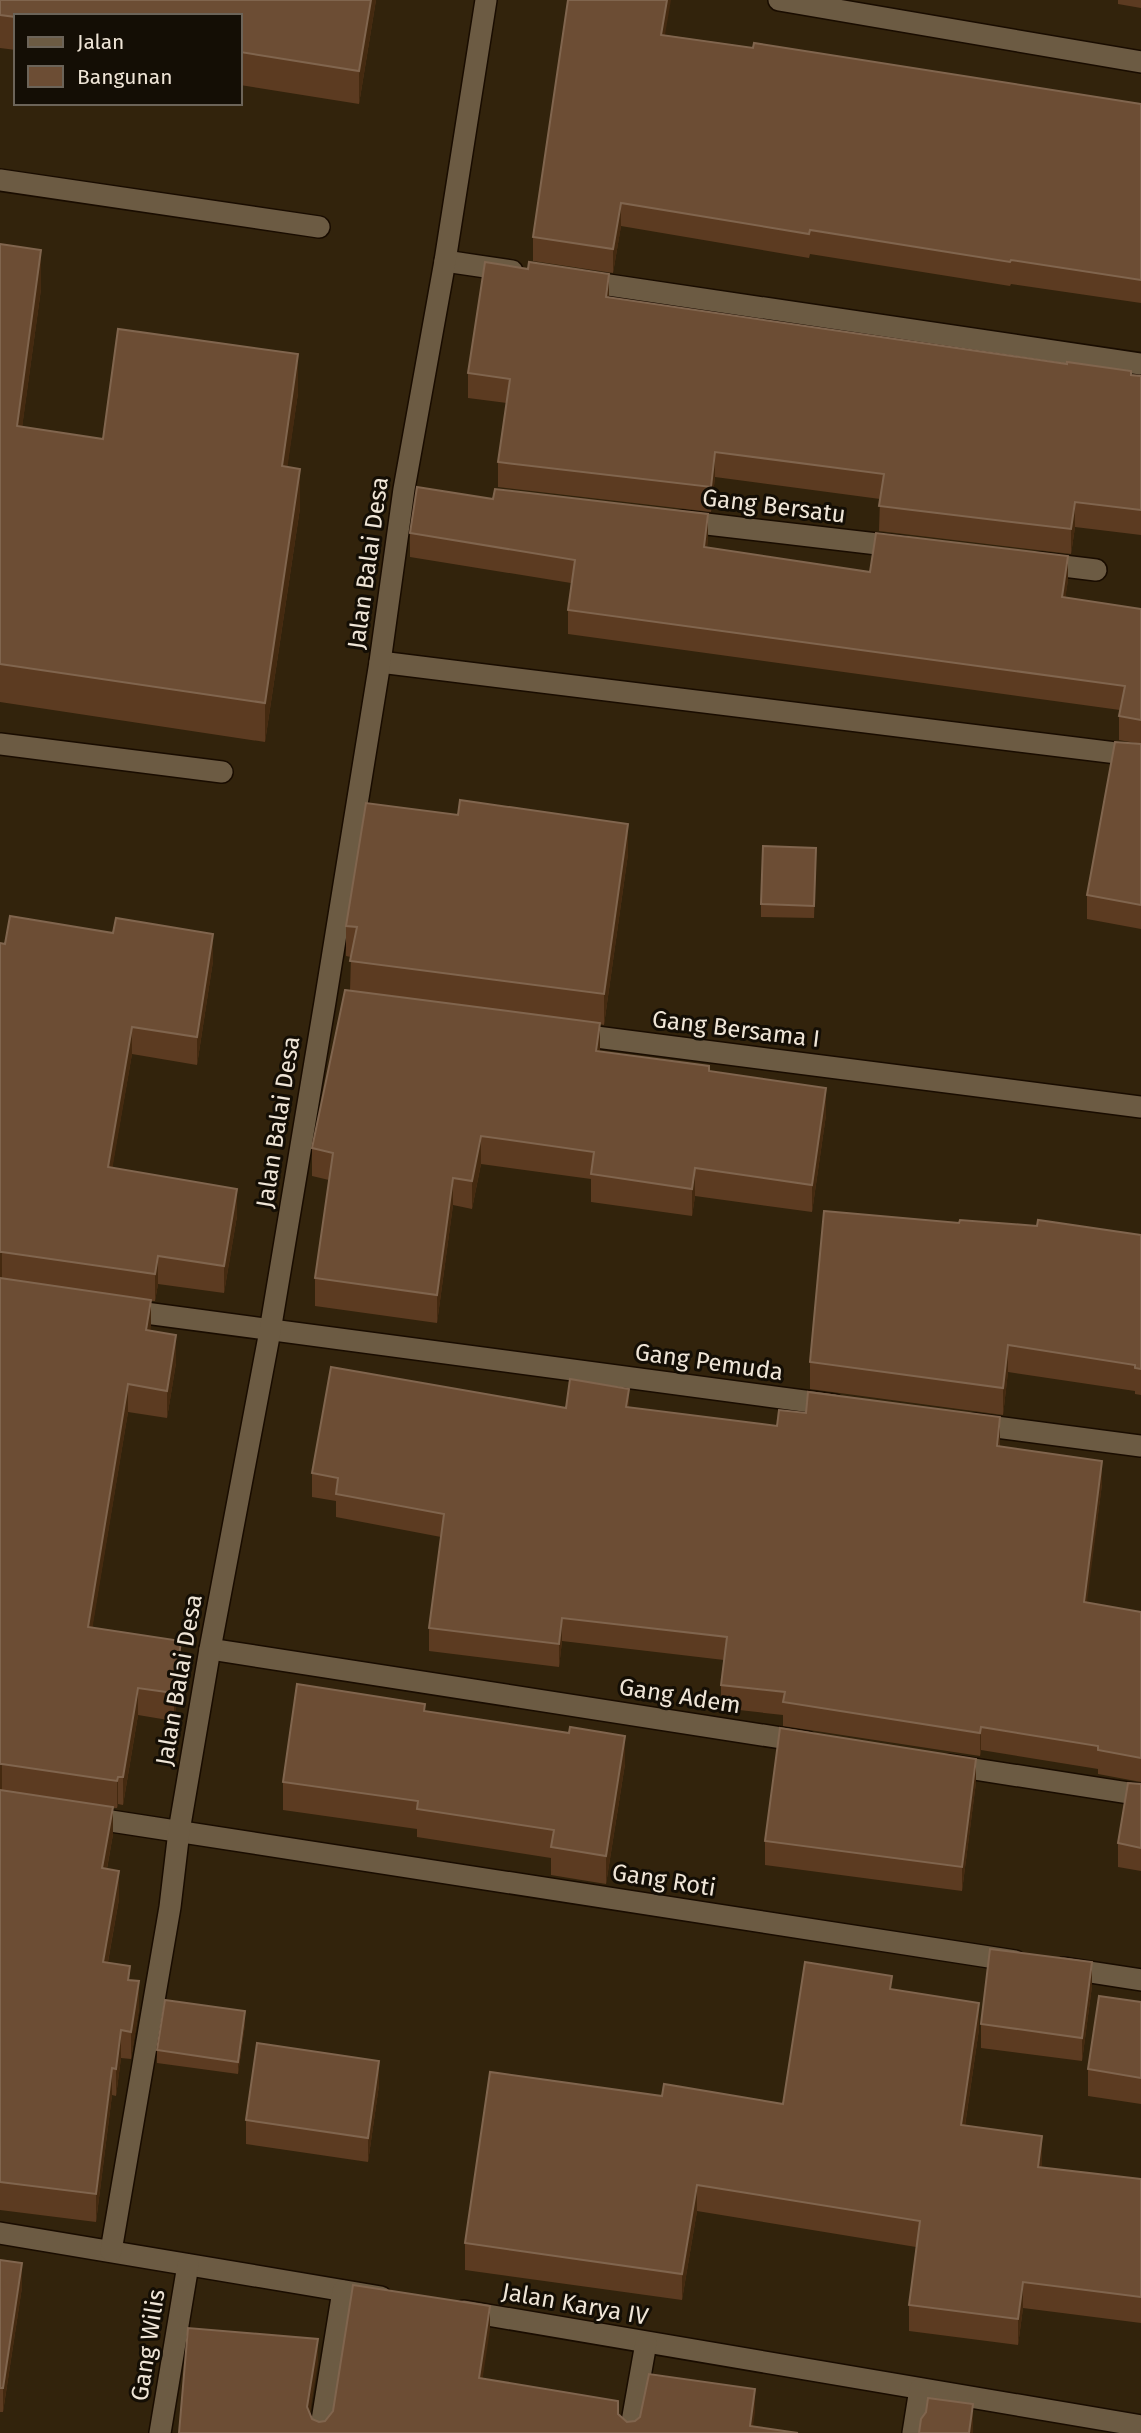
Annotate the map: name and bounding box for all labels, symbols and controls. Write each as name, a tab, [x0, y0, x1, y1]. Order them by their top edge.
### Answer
legend	[14, 14, 242, 105]
text: Jalan	[77, 29, 124, 55]
text: Bangunan	[77, 64, 172, 90]
street label: Jalan Balai Desa	[342, 475, 394, 651]
street label: Gang Bersatu	[701, 483, 847, 529]
street label: Gang Bersama I	[651, 1005, 821, 1053]
street label: Jalan Balai Desa	[251, 1034, 305, 1210]
street label: Gang Pemuda	[633, 1338, 785, 1386]
street label: Jalan Balai Desa	[150, 1592, 208, 1768]
street label: Gang Adem	[617, 1673, 743, 1719]
street label: Gang Roti	[610, 1858, 718, 1902]
street label: Jalan Karya IV	[500, 2277, 651, 2331]
street label: Gang Wilis	[125, 2287, 171, 2403]

